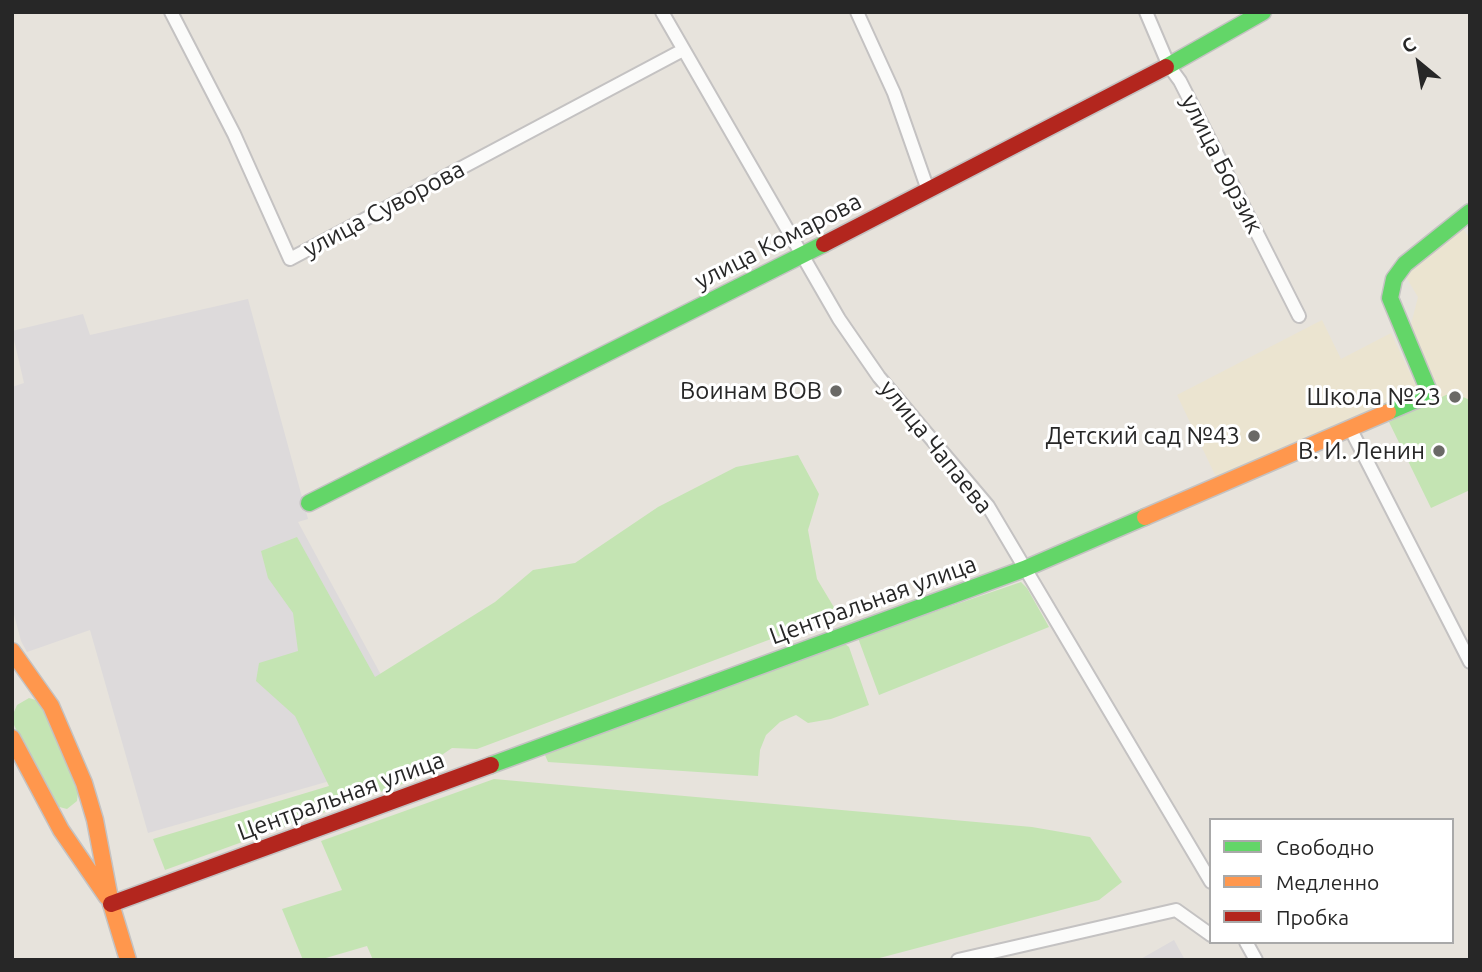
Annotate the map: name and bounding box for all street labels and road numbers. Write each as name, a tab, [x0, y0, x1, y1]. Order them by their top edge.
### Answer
street label: улица Борзик	[1175, 90, 1269, 238]
street label: улица Суворова	[298, 154, 470, 264]
street label: улица Комарова	[690, 187, 866, 295]
street label: улица Чапаева	[873, 374, 999, 520]
street label: Центральная улица	[766, 549, 980, 651]
street label: Центральная улица	[234, 745, 448, 847]

